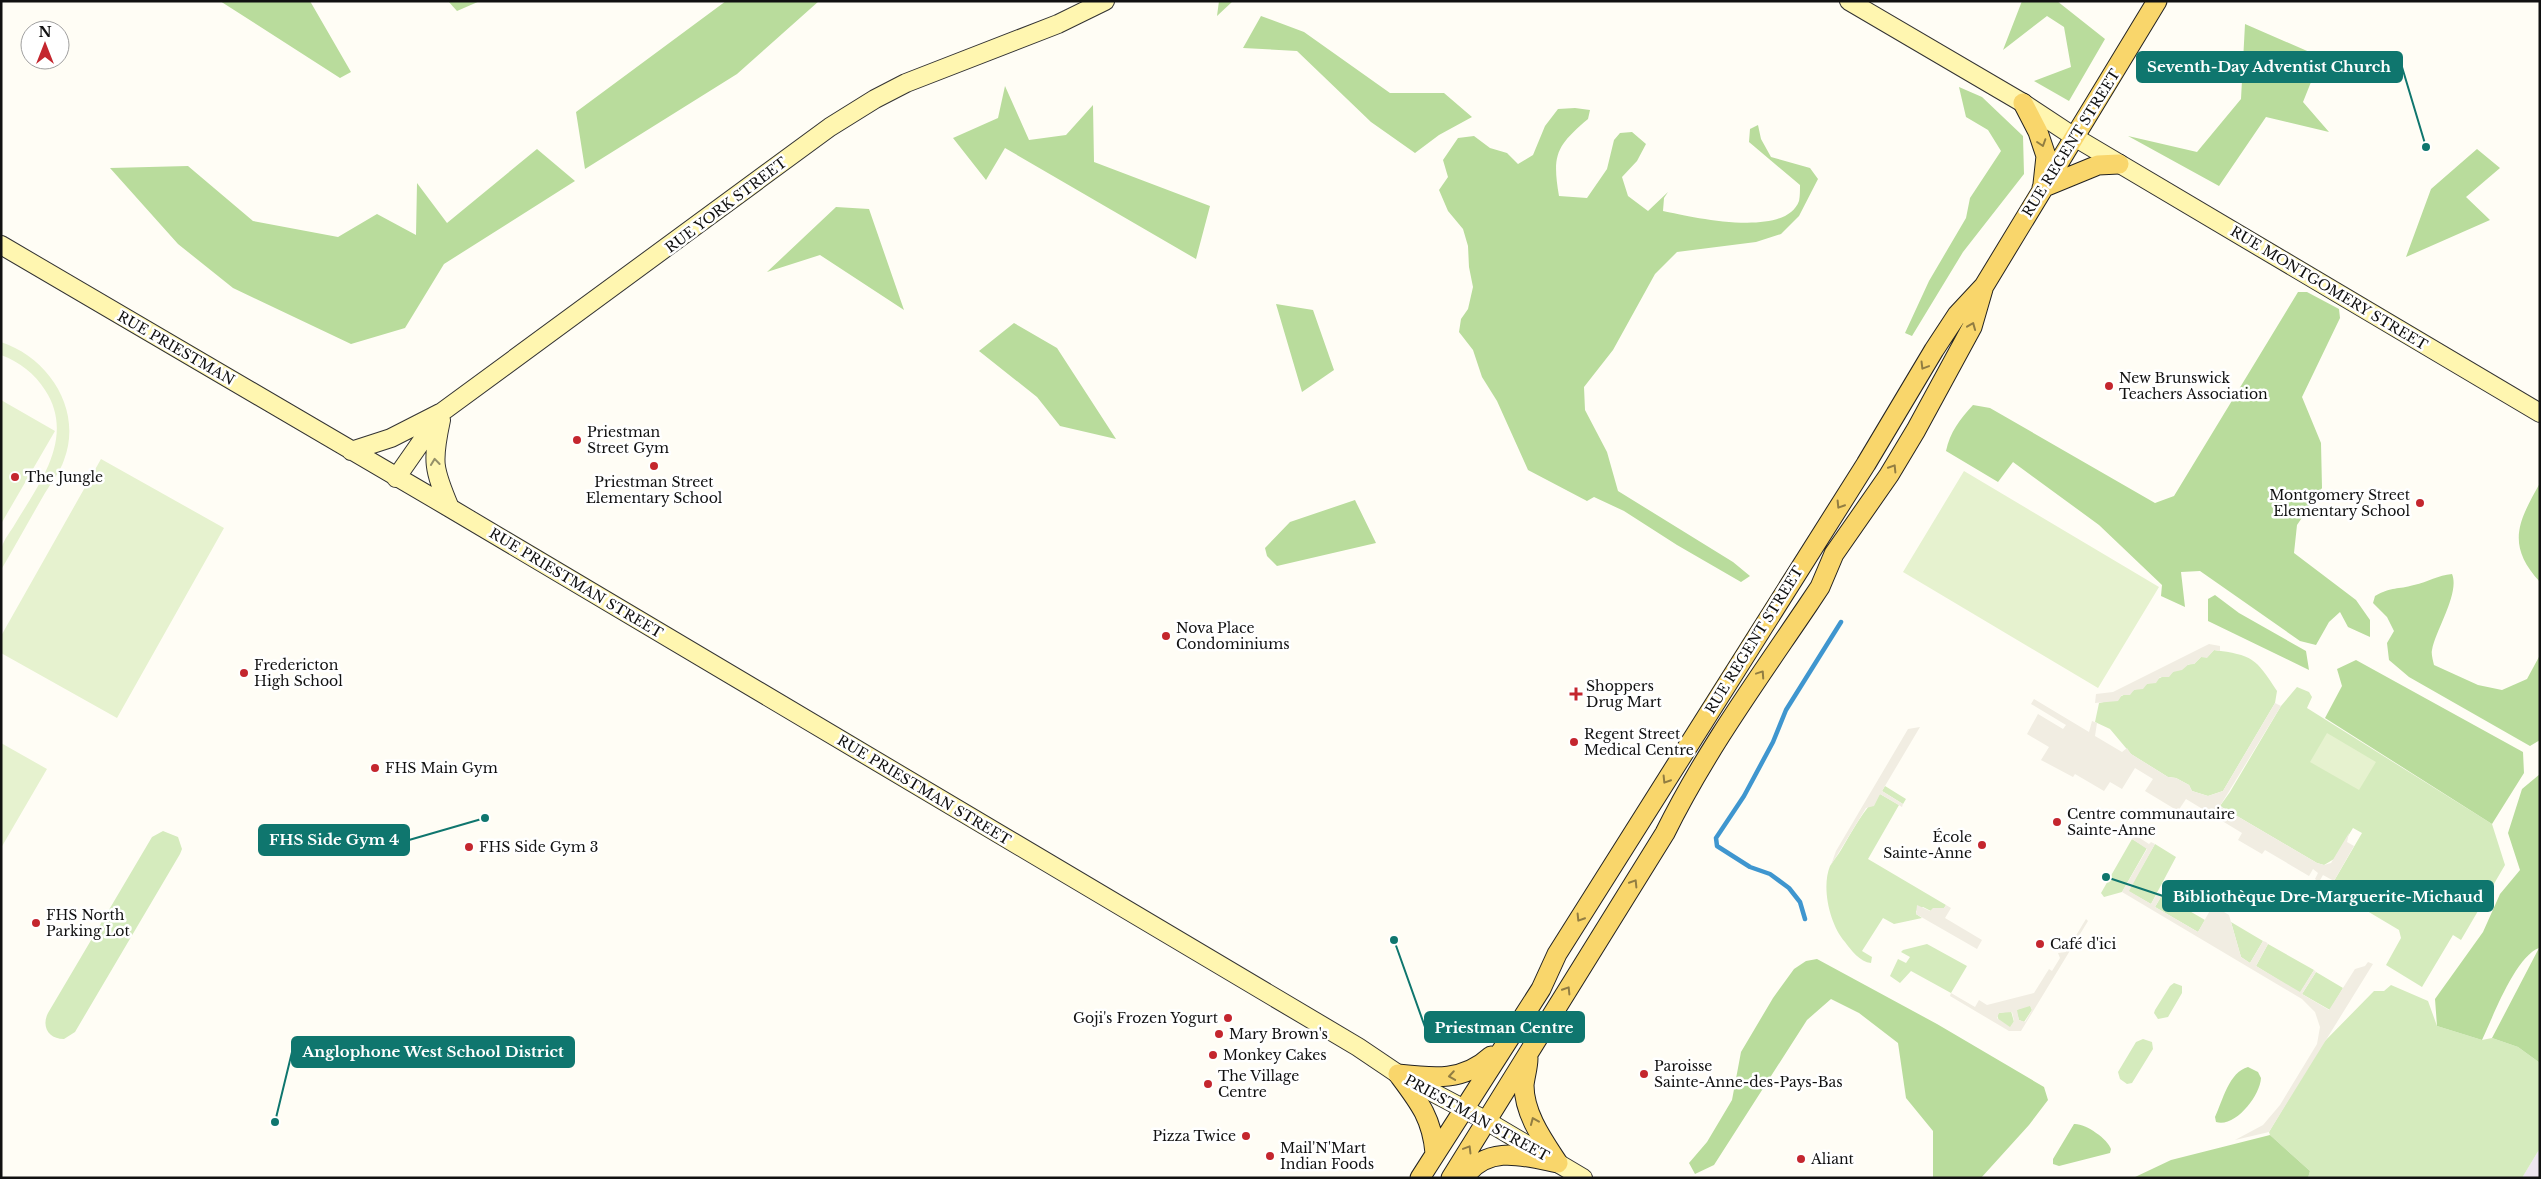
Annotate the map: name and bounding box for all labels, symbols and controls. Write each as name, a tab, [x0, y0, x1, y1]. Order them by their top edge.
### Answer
north arrow	[20, 20, 70, 70]
text: N	[38, 23, 52, 41]
callout: Seventh-Day Adventist Church	[2137, 52, 2402, 82]
text: Seventh-Day Adventist Church	[2147, 57, 2391, 76]
street label: RUE REGENT STREET	[2018, 66, 2124, 220]
one-way arrow	[2036, 139, 2046, 147]
street label: RUE YORK STREET	[662, 153, 790, 257]
street label: RUE MONTGOMERY STREET	[2227, 222, 2431, 354]
street label: RUE PRIESTMAN	[114, 307, 238, 389]
one-way arrow	[1965, 322, 1976, 331]
one-way arrow	[1920, 361, 1930, 370]
place label: New Brunswick Teachers Association	[2119, 369, 2268, 403]
marker: New Brunswick Teachers Association	[2103, 380, 2115, 392]
place label: Priestman Street Gym	[587, 423, 669, 457]
marker: Priestman Street Gym	[571, 434, 583, 446]
one-way arrow	[430, 458, 441, 466]
marker: Priestman Street Elementary School	[648, 460, 660, 472]
one-way arrow	[1887, 465, 1897, 474]
place label: The Jungle	[25, 468, 103, 486]
marker: The Jungle	[9, 471, 21, 483]
place label: Priestman Street Elementary School	[586, 473, 723, 507]
place label: Montgomery Street Elementary School	[2269, 486, 2411, 520]
marker: Montgomery Street Elementary School	[2414, 497, 2426, 509]
one-way arrow	[1836, 500, 1846, 509]
street label: RUE PRIESTMAN STREET	[486, 524, 666, 642]
street label: RUE REGENT STREET	[1701, 563, 1807, 717]
place label: Nova Place Condominiums	[1176, 619, 1290, 653]
marker: Nova Place Condominiums	[1160, 630, 1172, 642]
place label: Fredericton High School	[254, 656, 343, 690]
marker: Fredericton High School	[238, 667, 250, 679]
one-way arrow	[1755, 671, 1764, 680]
place label: Shoppers Drug Mart	[1586, 677, 1662, 711]
marker: Shoppers Drug Mart	[1570, 688, 1582, 700]
place label: Regent Street Medical Centre	[1584, 725, 1694, 759]
street label: RUE PRIESTMAN STREET	[834, 731, 1014, 849]
marker: Regent Street Medical Centre	[1568, 736, 1580, 748]
place label: FHS Main Gym	[385, 759, 498, 777]
marker: FHS Main Gym	[369, 762, 381, 774]
one-way arrow	[1663, 775, 1672, 784]
place label: Centre communautaire Sainte-Anne	[2067, 805, 2235, 839]
marker: Centre communautaire Sainte-Anne	[2051, 816, 2063, 828]
callout: FHS Side Gym 4	[259, 825, 409, 855]
place label: École Sainte-Anne	[1883, 828, 1972, 862]
text: FHS Side Gym 4	[269, 830, 399, 849]
place label: FHS Side Gym 3	[479, 838, 598, 856]
marker: École Sainte-Anne	[1976, 839, 1988, 851]
marker: FHS Side Gym 3	[463, 841, 475, 853]
one-way arrow	[1627, 879, 1637, 888]
callout: Bibliothèque Dre-Marguerite-Michaud	[2163, 881, 2493, 911]
text: Bibliothèque Dre-Marguerite-Michaud	[2173, 887, 2484, 906]
place label: FHS North Parking Lot	[46, 906, 131, 940]
one-way arrow	[1576, 912, 1586, 921]
marker: FHS North Parking Lot	[30, 917, 42, 929]
place label: Café d'ici	[2050, 935, 2116, 953]
marker: Café d'ici	[2034, 938, 2046, 950]
one-way arrow	[1560, 986, 1570, 995]
place label: Goji's Frozen Yogurt	[1073, 1009, 1219, 1027]
marker: Goji's Frozen Yogurt	[1222, 1012, 1234, 1024]
callout: Priestman Centre	[1425, 1012, 1584, 1042]
text: Priestman Centre	[1434, 1018, 1574, 1037]
place label: Mary Brown's	[1229, 1025, 1328, 1043]
marker: Mary Brown's	[1213, 1028, 1225, 1040]
callout: Anglophone West School District	[292, 1037, 574, 1067]
text: Anglophone West School District	[301, 1042, 564, 1061]
place label: Monkey Cakes	[1223, 1046, 1327, 1064]
marker: Monkey Cakes	[1207, 1049, 1219, 1061]
place label: Paroisse Sainte-Anne-des-Pays-Bas	[1654, 1057, 1843, 1091]
place label: The Village Centre	[1218, 1067, 1299, 1101]
marker: Paroisse Sainte-Anne-des-Pays-Bas	[1638, 1068, 1650, 1080]
street label: PRIESTMAN STREET	[1402, 1071, 1552, 1165]
one-way arrow	[1448, 1071, 1457, 1081]
marker: The Village Centre	[1202, 1078, 1214, 1090]
one-way arrow	[1529, 1117, 1540, 1126]
place label: Pizza Twice	[1152, 1127, 1236, 1145]
marker: Pizza Twice	[1240, 1130, 1252, 1142]
place label: Mail'N'Mart Indian Foods	[1280, 1139, 1374, 1173]
one-way arrow	[1461, 1145, 1471, 1154]
marker: Mail'N'Mart Indian Foods	[1264, 1150, 1276, 1162]
place label: Aliant	[1810, 1150, 1855, 1168]
marker: Aliant	[1795, 1153, 1807, 1165]

